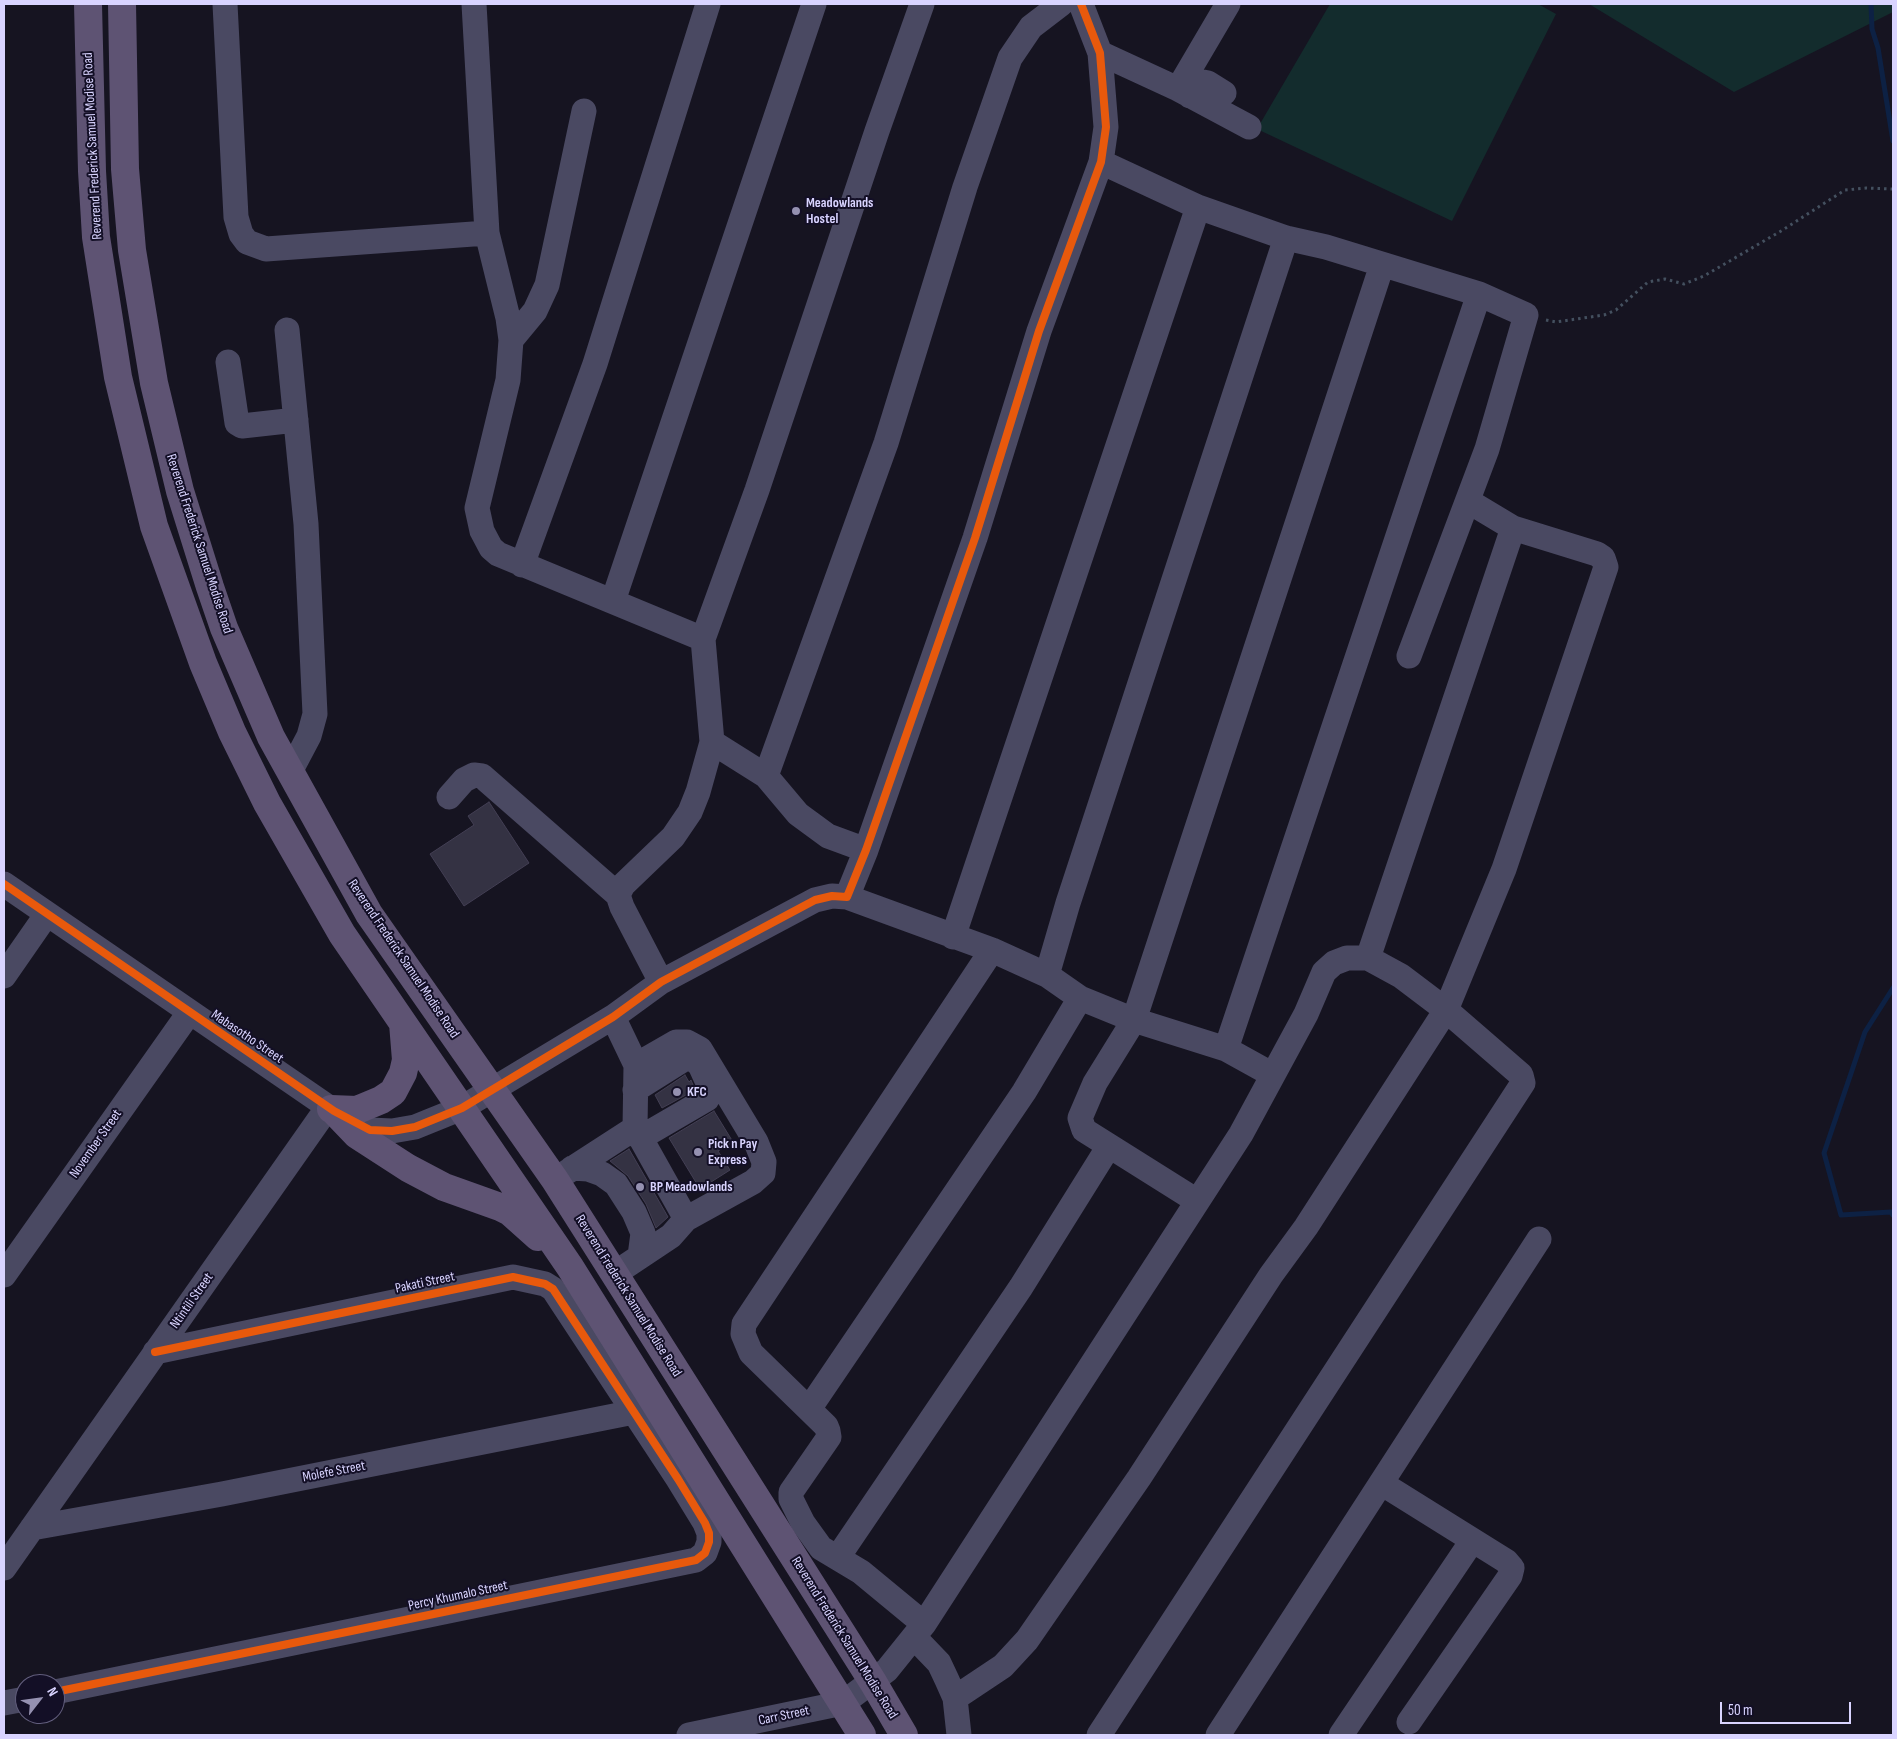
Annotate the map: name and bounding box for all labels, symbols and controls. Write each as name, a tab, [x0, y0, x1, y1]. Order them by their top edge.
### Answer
street label: Reverend Frederick Samuel Modise Road	[80, 52, 106, 240]
place label: Meadowlands Hostel	[806, 195, 873, 228]
marker: Meadowlands Hostel	[790, 205, 802, 217]
street label: Reverend Frederick Samuel Modise Road	[162, 452, 236, 636]
street label: Reverend Frederick Samuel Modise Road	[344, 877, 462, 1041]
street label: Mabasotho Street	[208, 1007, 286, 1067]
place label: KFC	[687, 1084, 707, 1100]
marker: KFC	[671, 1086, 683, 1098]
street label: November Street	[66, 1106, 126, 1182]
place label: Pick n Pay Express	[708, 1136, 757, 1168]
marker: Pick n Pay Express	[692, 1146, 704, 1158]
place label: BP Meadowlands	[650, 1179, 733, 1195]
marker: BP Meadowlands	[634, 1181, 646, 1193]
street label: Reverend Frederick Samuel Modise Road	[571, 1212, 685, 1380]
street label: Pakati Street	[394, 1268, 456, 1298]
street label: Ntintili Street	[167, 1270, 217, 1332]
street label: Molefe Street	[301, 1458, 367, 1486]
street label: Reverend Frederick Samuel Modise Road	[787, 1554, 901, 1722]
street label: Percy Khumalo Street	[407, 1577, 509, 1615]
north arrow	[15, 1674, 65, 1724]
text: N	[43, 1684, 62, 1699]
scale bar	[1722, 1692, 1853, 1724]
text: 50 m	[1728, 1701, 1753, 1720]
street label: Carr Street	[757, 1702, 811, 1730]

